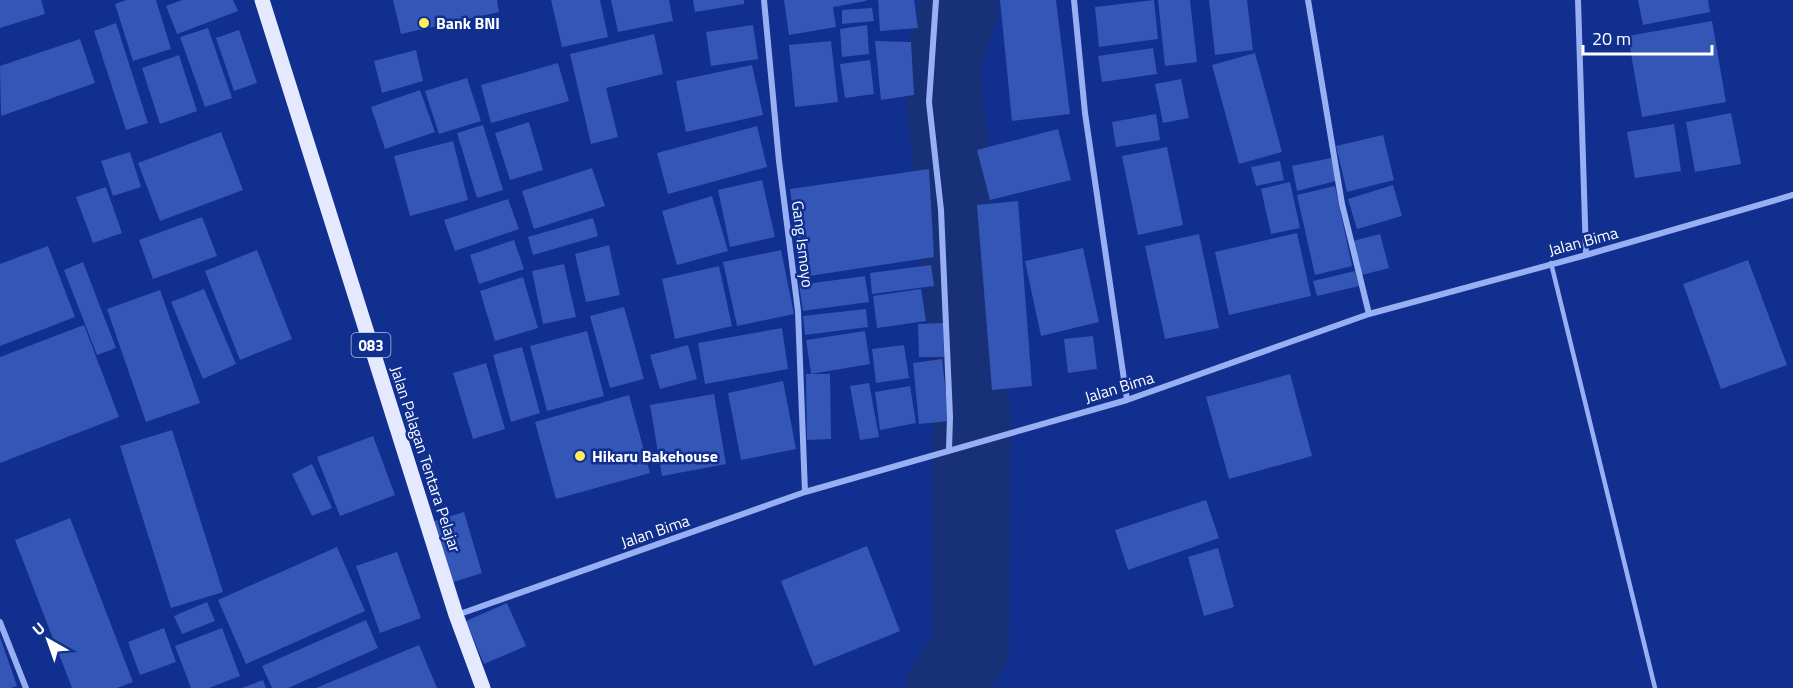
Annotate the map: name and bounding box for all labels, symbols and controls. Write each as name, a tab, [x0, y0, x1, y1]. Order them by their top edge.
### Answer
place label: Bank BNI	[436, 11, 500, 35]
marker: Bank BNI	[417, 16, 431, 30]
scale bar	[1583, 18, 1712, 56]
text: 20 m	[1592, 25, 1631, 52]
street label: Gang Ismoyo	[786, 199, 820, 289]
street label: Jalan Bima	[1545, 220, 1621, 262]
road number: 083	[352, 333, 391, 357]
street label: Jalan Palagan Tentara Pelajar	[385, 363, 468, 556]
street label: Jalan Bima	[1081, 365, 1157, 409]
place label: Hikaru Bakehouse	[592, 444, 718, 468]
marker: Hikaru Bakehouse	[573, 449, 587, 463]
street label: Jalan Bima	[617, 508, 693, 554]
north arrow	[18, 610, 78, 670]
text: U	[27, 616, 50, 641]

